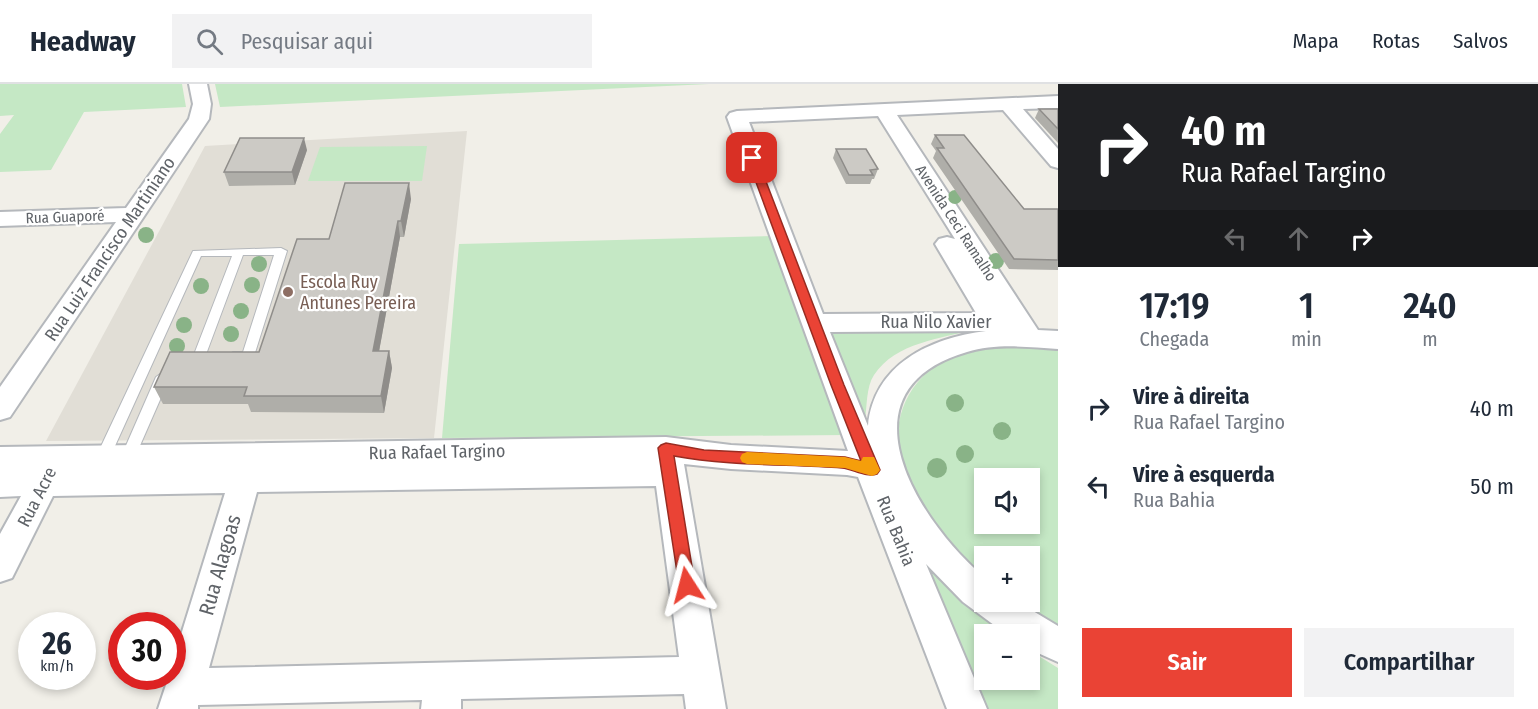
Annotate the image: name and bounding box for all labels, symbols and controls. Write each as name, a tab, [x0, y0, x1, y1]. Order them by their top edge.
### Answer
search box	[172, 14, 592, 68]
text: Headway	[30, 25, 136, 58]
icon: search	[193, 25, 226, 58]
text: Pesquisar aqui	[241, 28, 373, 55]
text: Mapa	[1292, 28, 1339, 54]
text: Rotas	[1372, 28, 1420, 54]
text: Salvos	[1453, 28, 1508, 54]
text: 40 m	[1181, 106, 1266, 156]
icon: right	[1082, 108, 1160, 186]
pin	[726, 132, 777, 183]
icon: arrive	[735, 141, 768, 174]
street label: Rua Luiz Francisco Martiniano	[40, 153, 180, 345]
text: Rua Rafael Targino	[1181, 157, 1386, 189]
street label: Avenida Ceci Ramalho	[912, 162, 1000, 285]
street label: Rua Guaporé	[25, 207, 105, 227]
icon: left	[1219, 222, 1252, 255]
icon: ahead	[1282, 222, 1315, 255]
icon: right	[1345, 222, 1378, 255]
place label: Escola Ruy Antunes Pereira	[300, 271, 416, 314]
text: 17:19	[1139, 284, 1210, 328]
text: 1	[1299, 284, 1314, 328]
text: 240	[1403, 284, 1457, 328]
marker: Escola Ruy Antunes Pereira	[281, 285, 295, 299]
street label: Rua Nilo Xavier	[880, 311, 992, 333]
text: Chegada	[1140, 327, 1209, 351]
text: min	[1291, 327, 1322, 351]
text: m	[1422, 327, 1438, 351]
text: Vire à direita	[1133, 383, 1249, 410]
icon: right	[1082, 392, 1115, 425]
text: 40 m	[1470, 395, 1514, 422]
text: Rua Rafael Targino	[1133, 410, 1285, 434]
street label: Rua Rafael Targino	[368, 440, 506, 464]
text: Vire à esquerda	[1133, 461, 1275, 488]
street label: Rua Acre	[13, 463, 61, 531]
map controls	[974, 468, 1040, 690]
button: sound	[974, 468, 1040, 534]
icon: left	[1082, 470, 1115, 503]
text: 50 m	[1470, 473, 1514, 500]
text: Rua Bahia	[1133, 488, 1215, 512]
street label: Rua Bahia	[872, 493, 920, 569]
street label: Rua Alagoas	[193, 512, 247, 618]
button: +	[974, 546, 1040, 612]
position arrow	[655, 553, 719, 617]
speed limit sign: 30	[108, 612, 186, 690]
button: −	[974, 624, 1040, 690]
text: 26	[42, 626, 72, 662]
button: Sair	[1082, 628, 1292, 697]
button: Compartilhar	[1304, 628, 1514, 697]
text: km/h	[40, 657, 74, 675]

